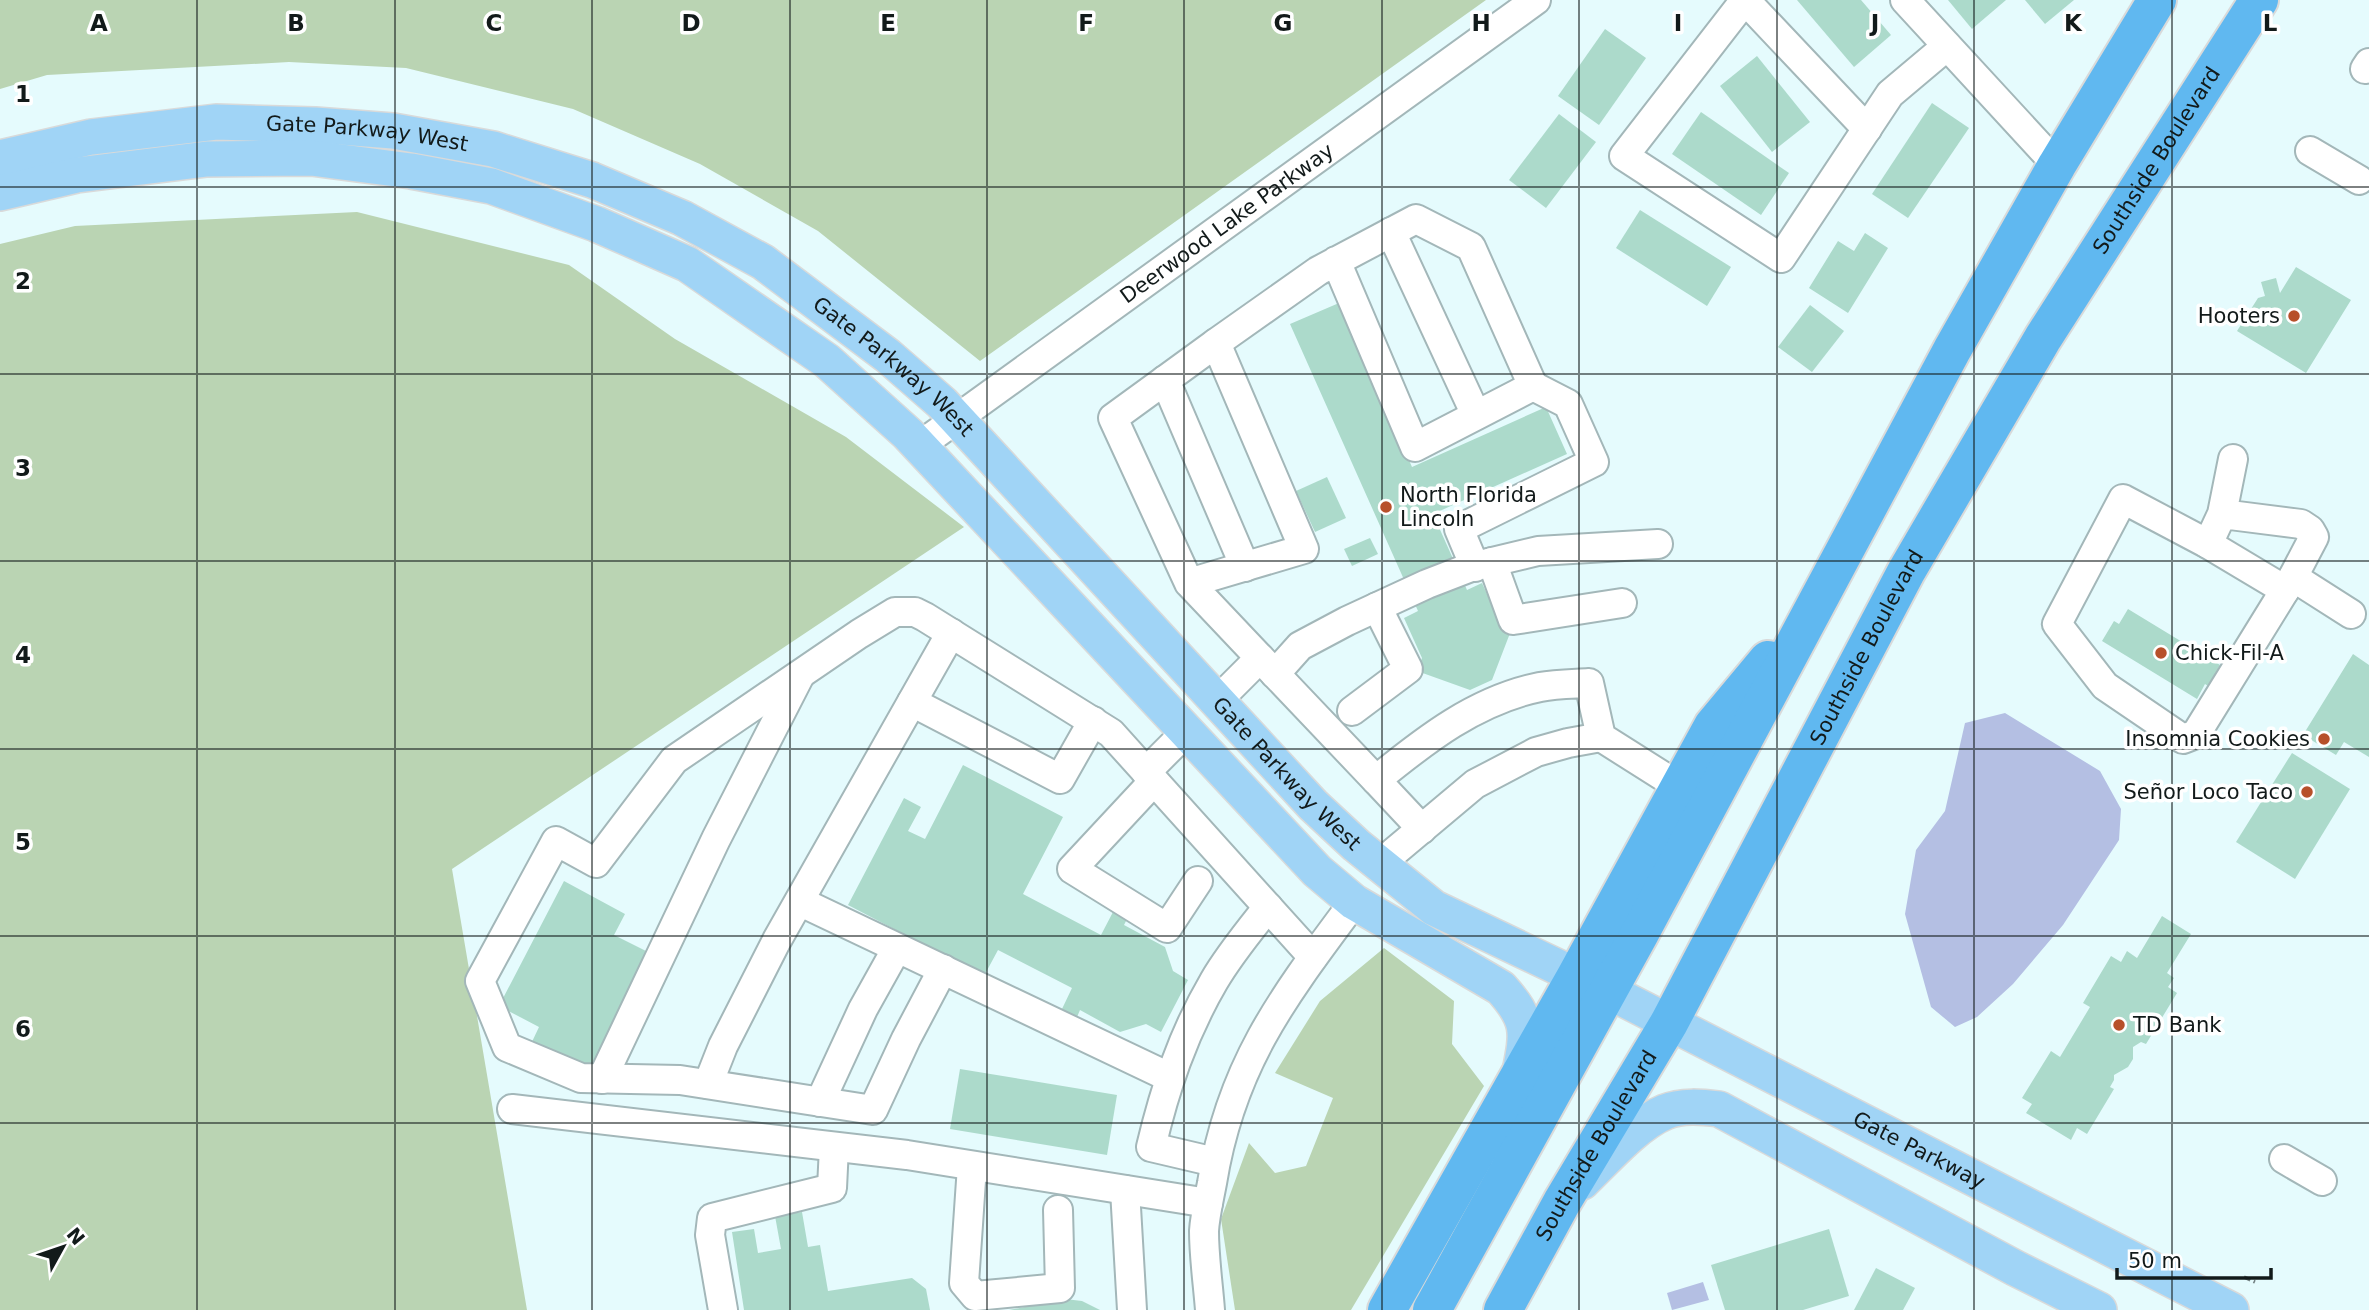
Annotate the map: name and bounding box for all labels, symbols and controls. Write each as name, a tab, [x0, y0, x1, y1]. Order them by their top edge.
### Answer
text: A	[90, 10, 108, 36]
text: B	[287, 10, 305, 36]
text: C	[486, 10, 502, 36]
text: D	[681, 10, 701, 36]
text: E	[880, 10, 896, 36]
text: F	[1078, 10, 1094, 36]
text: G	[1274, 10, 1292, 36]
text: H	[1471, 10, 1491, 36]
text: I	[1674, 10, 1682, 36]
text: J	[1869, 10, 1879, 36]
text: K	[2064, 10, 2083, 36]
text: L	[2263, 10, 2278, 36]
street label: Southside Boulevard	[2088, 62, 2225, 258]
text: 1	[15, 81, 31, 107]
street label: Gate Parkway West	[266, 112, 470, 156]
street label: Deerwood Lake Parkway	[1116, 138, 1338, 308]
text: 2	[15, 268, 31, 294]
street label: Gate Parkway West	[808, 292, 979, 441]
place label: Hooters	[2198, 304, 2280, 328]
marker: Hooters	[2286, 308, 2302, 324]
text: 3	[15, 455, 31, 481]
place label: North Florida Lincoln	[1400, 483, 1537, 531]
marker: North Florida Lincoln	[1378, 499, 1394, 515]
street label: Southside Boulevard	[1805, 546, 1928, 749]
place label: Chick-Fil-A	[2175, 641, 2284, 665]
text: 4	[15, 642, 31, 668]
marker: Chick-Fil-A	[2153, 645, 2169, 661]
street label: Gate Parkway West	[1208, 692, 1366, 855]
place label: Insomnia Cookies	[2125, 727, 2310, 751]
marker: Insomnia Cookies	[2316, 731, 2332, 747]
place label: Señor Loco Taco	[2123, 780, 2293, 804]
marker: Señor Loco Taco	[2299, 784, 2315, 800]
text: 5	[15, 829, 31, 855]
place label: TD Bank	[2132, 1013, 2222, 1037]
text: 6	[15, 1016, 31, 1042]
marker: TD Bank	[2111, 1017, 2127, 1033]
street label: Southside Boulevard	[1531, 1046, 1662, 1245]
street label: Gate Parkway	[1849, 1107, 1989, 1194]
north arrow	[28, 1212, 98, 1282]
text: N	[62, 1223, 90, 1249]
scale bar	[2117, 1236, 2271, 1280]
text: 50 m	[2128, 1249, 2182, 1273]

